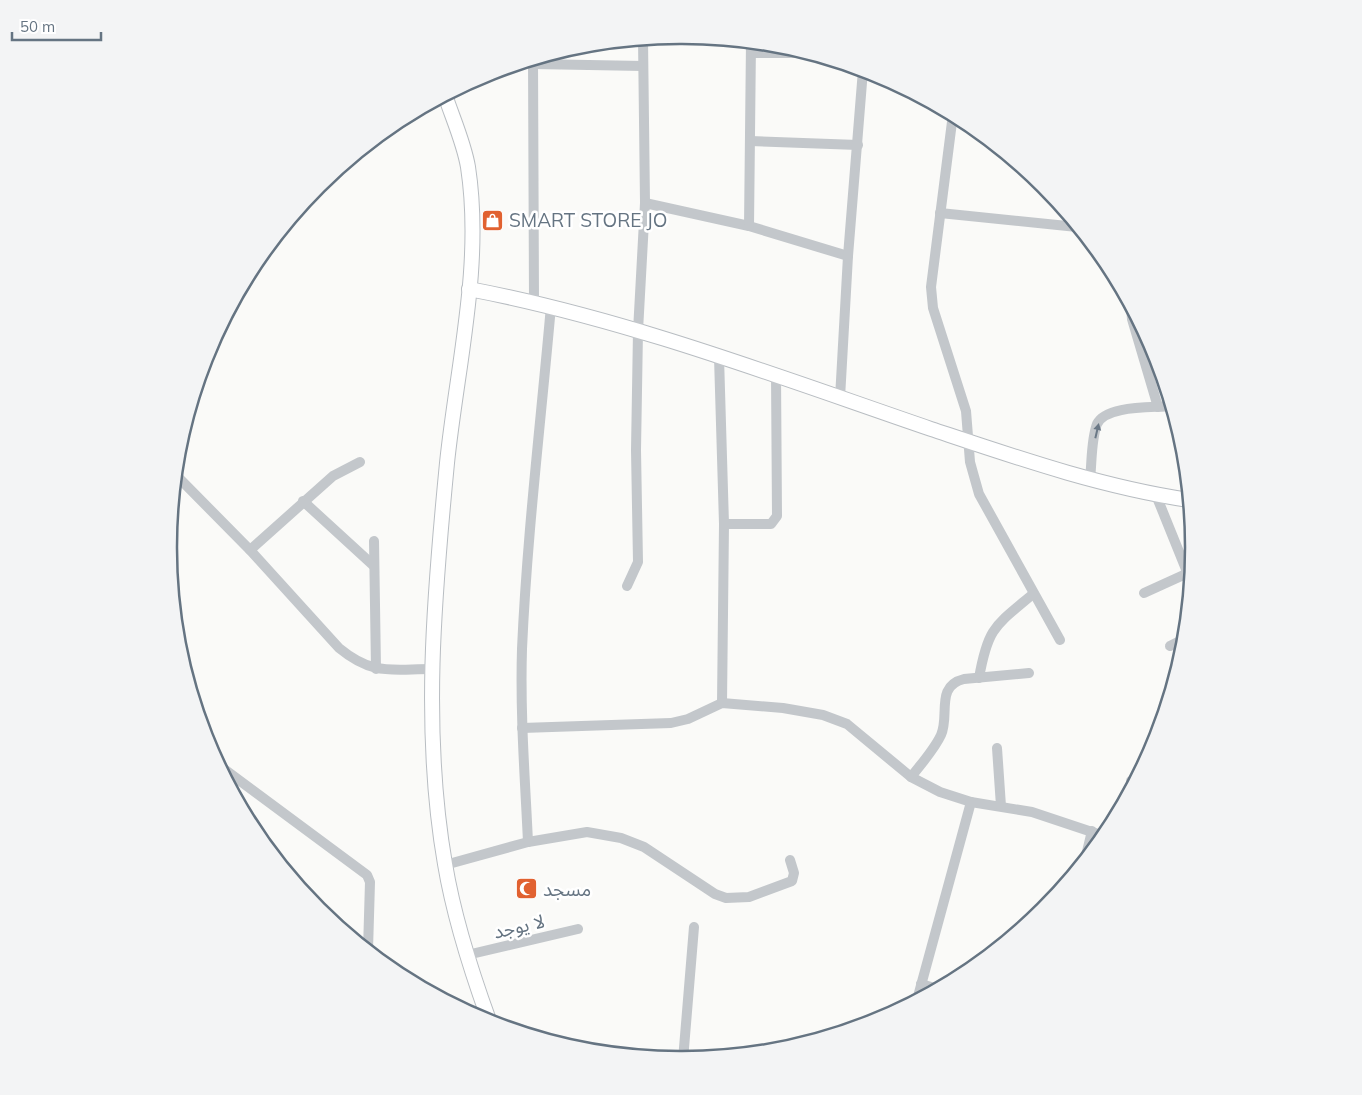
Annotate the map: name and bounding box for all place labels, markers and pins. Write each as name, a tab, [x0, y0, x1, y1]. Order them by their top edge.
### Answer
shop icon: SMART STORE JO	[481, 208, 505, 232]
place label: SMART STORE JO	[509, 208, 667, 232]
mosque icon: مسجد	[515, 877, 539, 901]
place label: مسجد	[543, 877, 591, 901]

